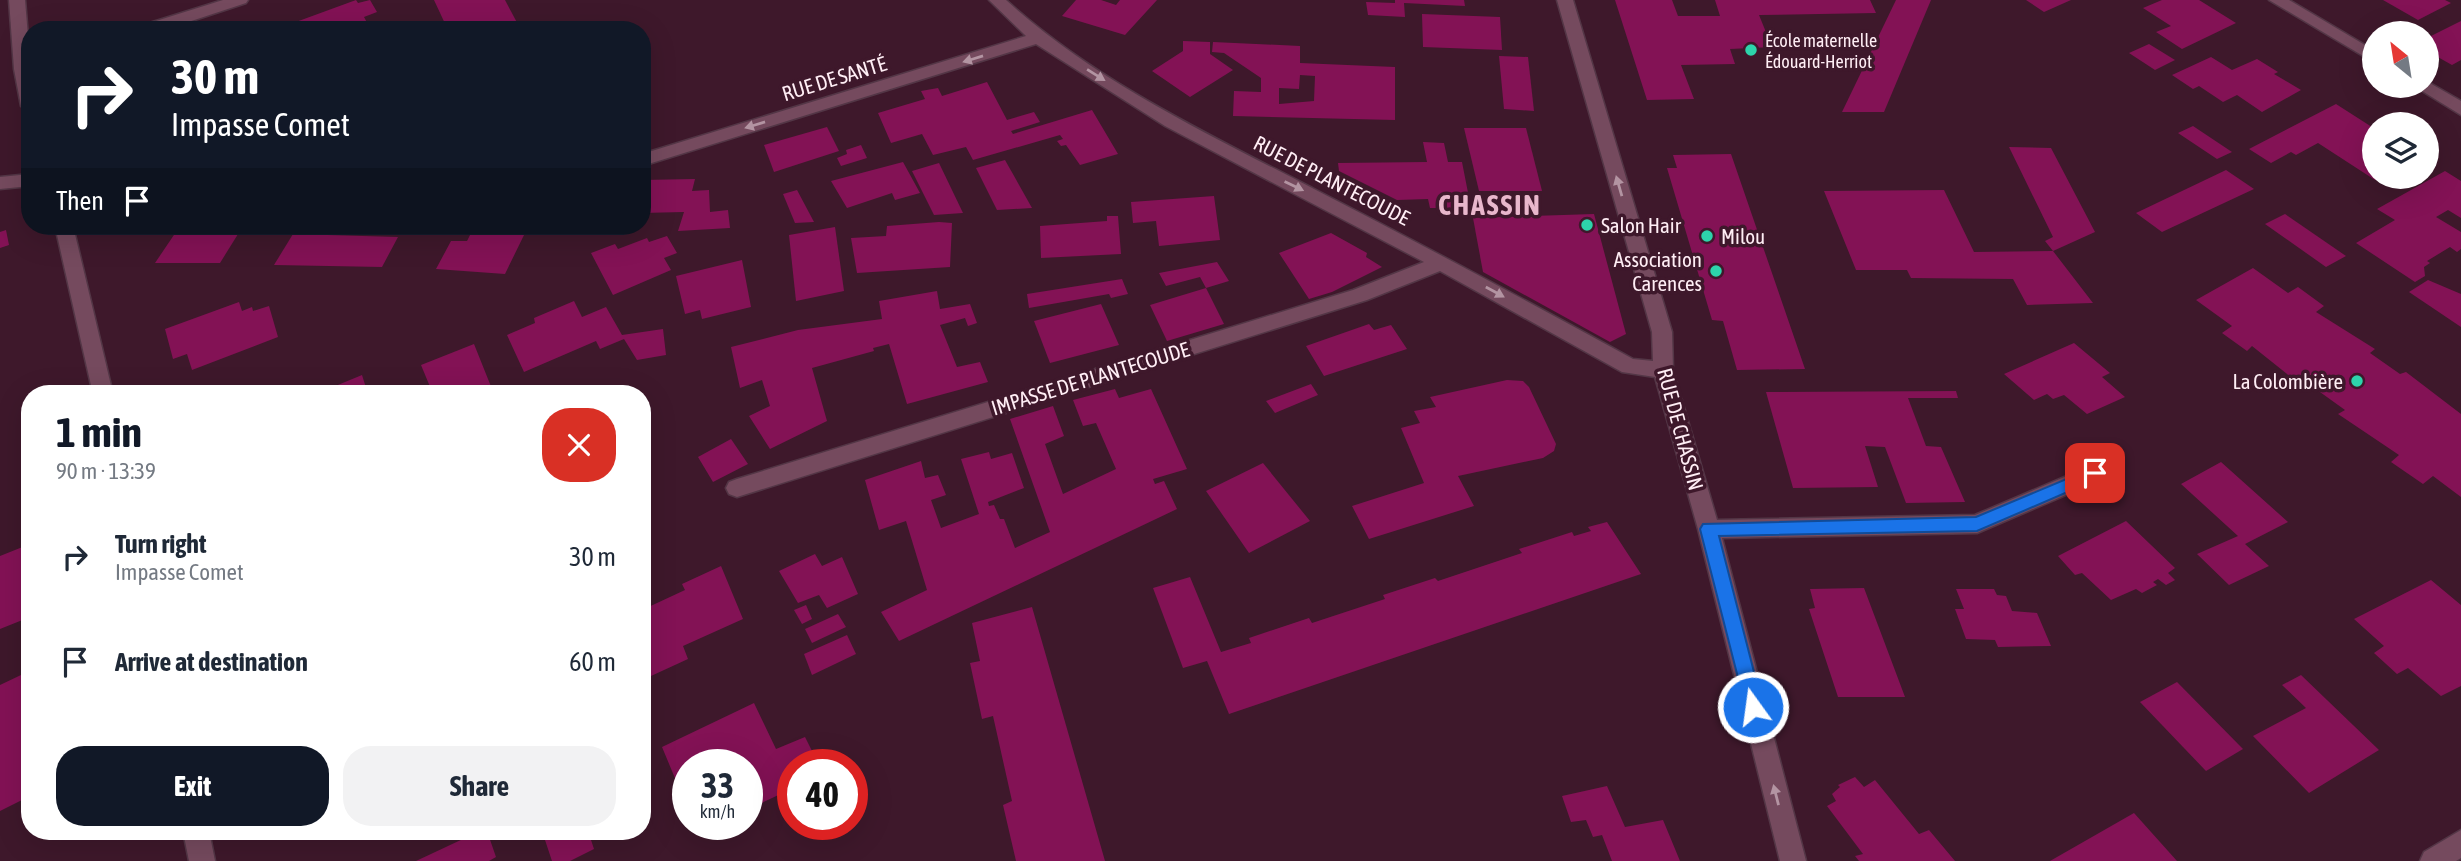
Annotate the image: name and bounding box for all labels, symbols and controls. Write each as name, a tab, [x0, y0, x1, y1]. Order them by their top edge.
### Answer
north arrow	[2362, 21, 2440, 98]
map controls	[2362, 21, 2439, 189]
place label: École maternelle Édouard-Herriot	[1765, 30, 1877, 72]
marker: École maternelle Édouard-Herriot	[1743, 42, 1759, 58]
text: 30 m	[171, 48, 259, 104]
icon: right	[56, 49, 147, 140]
street label: RUE DE SANTÉ	[779, 51, 889, 105]
one-way arrow	[962, 54, 983, 64]
one-way arrow	[1086, 68, 1105, 81]
text: Impasse Comet	[171, 106, 350, 143]
button: layers	[2362, 112, 2439, 189]
one-way arrow	[745, 121, 766, 131]
street label: RUE DE PLANTECOUDE	[1250, 130, 1414, 230]
one-way arrow	[1614, 175, 1624, 196]
one-way arrow	[1284, 180, 1304, 191]
icon: arrive	[118, 182, 156, 220]
text: Then	[56, 186, 104, 216]
district label: CHASSIN	[1438, 189, 1542, 221]
place label: Salon Hair	[1601, 213, 1682, 237]
marker: Salon Hair	[1579, 217, 1595, 233]
place label: Milou	[1721, 224, 1765, 248]
marker: Milou	[1699, 228, 1715, 244]
place label: Association Carences	[1614, 247, 1702, 295]
marker: Association Carences	[1708, 263, 1724, 279]
one-way arrow	[1485, 286, 1505, 298]
street label: IMPASSE DE PLANTECOUDE	[988, 336, 1192, 420]
street label: RUE DE CHASSIN	[1653, 365, 1709, 493]
place label: La Colombière	[2233, 369, 2343, 393]
marker: La Colombière	[2349, 373, 2365, 389]
text: 1 min	[56, 408, 142, 456]
button: close	[542, 408, 616, 482]
pin	[2065, 443, 2125, 503]
icon: arrive	[2076, 454, 2114, 492]
text: 90 m · 13:39	[56, 458, 156, 484]
text: Turn right	[115, 529, 206, 559]
icon: right	[56, 538, 94, 576]
text: 30 m	[569, 542, 616, 572]
text: Impasse Comet	[115, 559, 244, 585]
icon: arrive	[56, 643, 94, 681]
text: Arrive at destination	[115, 647, 308, 677]
text: 60 m	[569, 647, 616, 677]
position arrow	[1716, 670, 1790, 744]
button: Exit	[56, 746, 329, 826]
button: Share	[343, 746, 616, 826]
speed limit sign: 40	[777, 749, 868, 840]
text: 33	[701, 765, 734, 805]
one-way arrow	[1770, 784, 1781, 806]
text: km/h	[700, 801, 735, 822]

